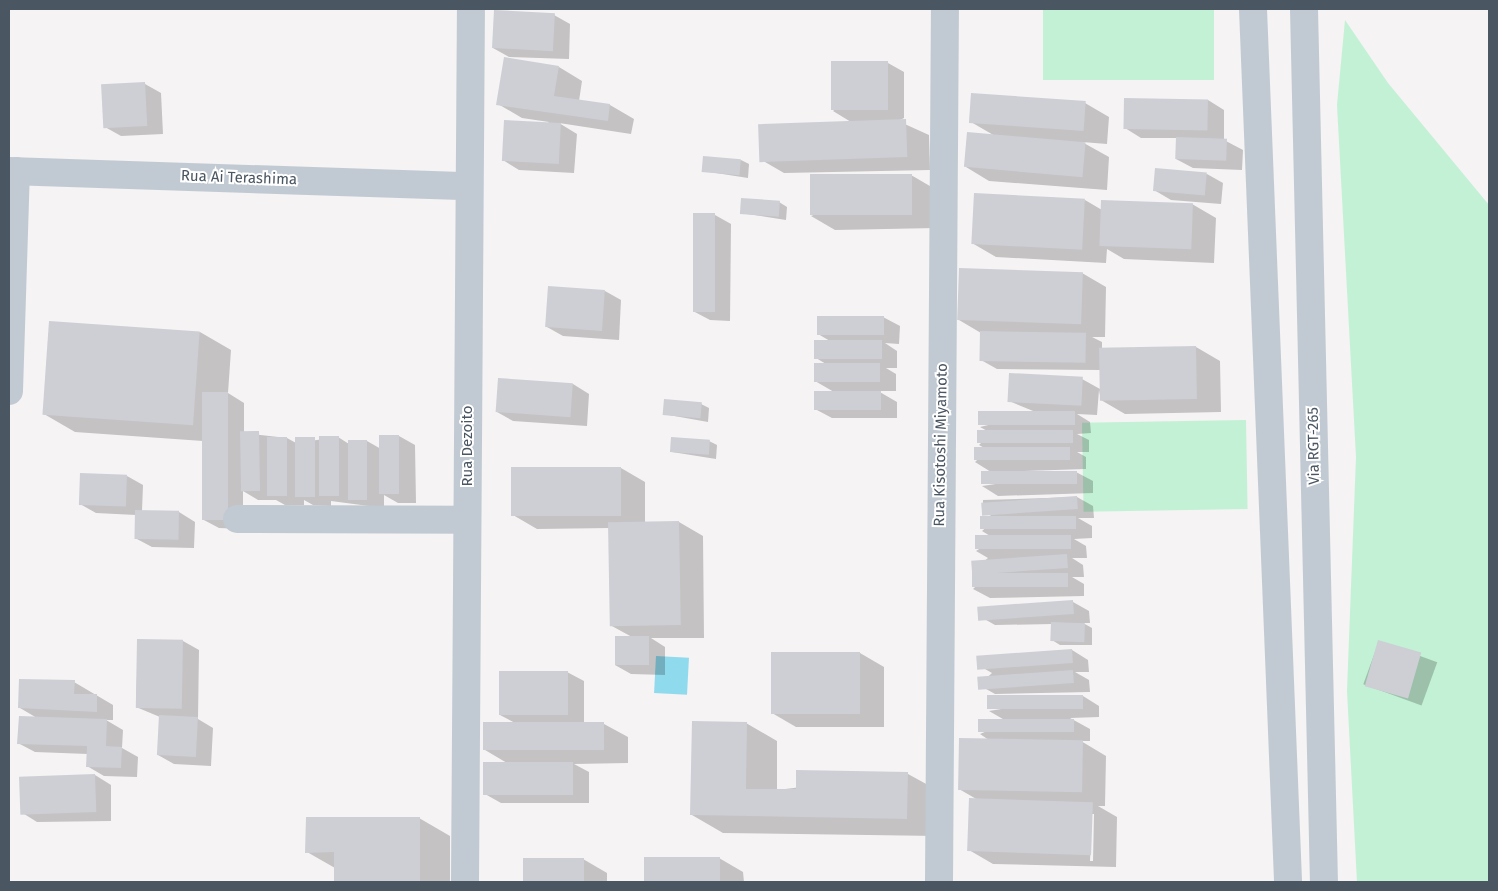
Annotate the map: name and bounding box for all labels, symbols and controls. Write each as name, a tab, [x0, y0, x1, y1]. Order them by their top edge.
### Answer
street label: Rua Ai Terashima	[181, 167, 297, 189]
street label: Rua Kisotoshi Miyamoto	[931, 363, 951, 527]
street label: Rua Dezoito	[459, 405, 477, 487]
street label: Via RGT-265	[1304, 407, 1324, 485]

